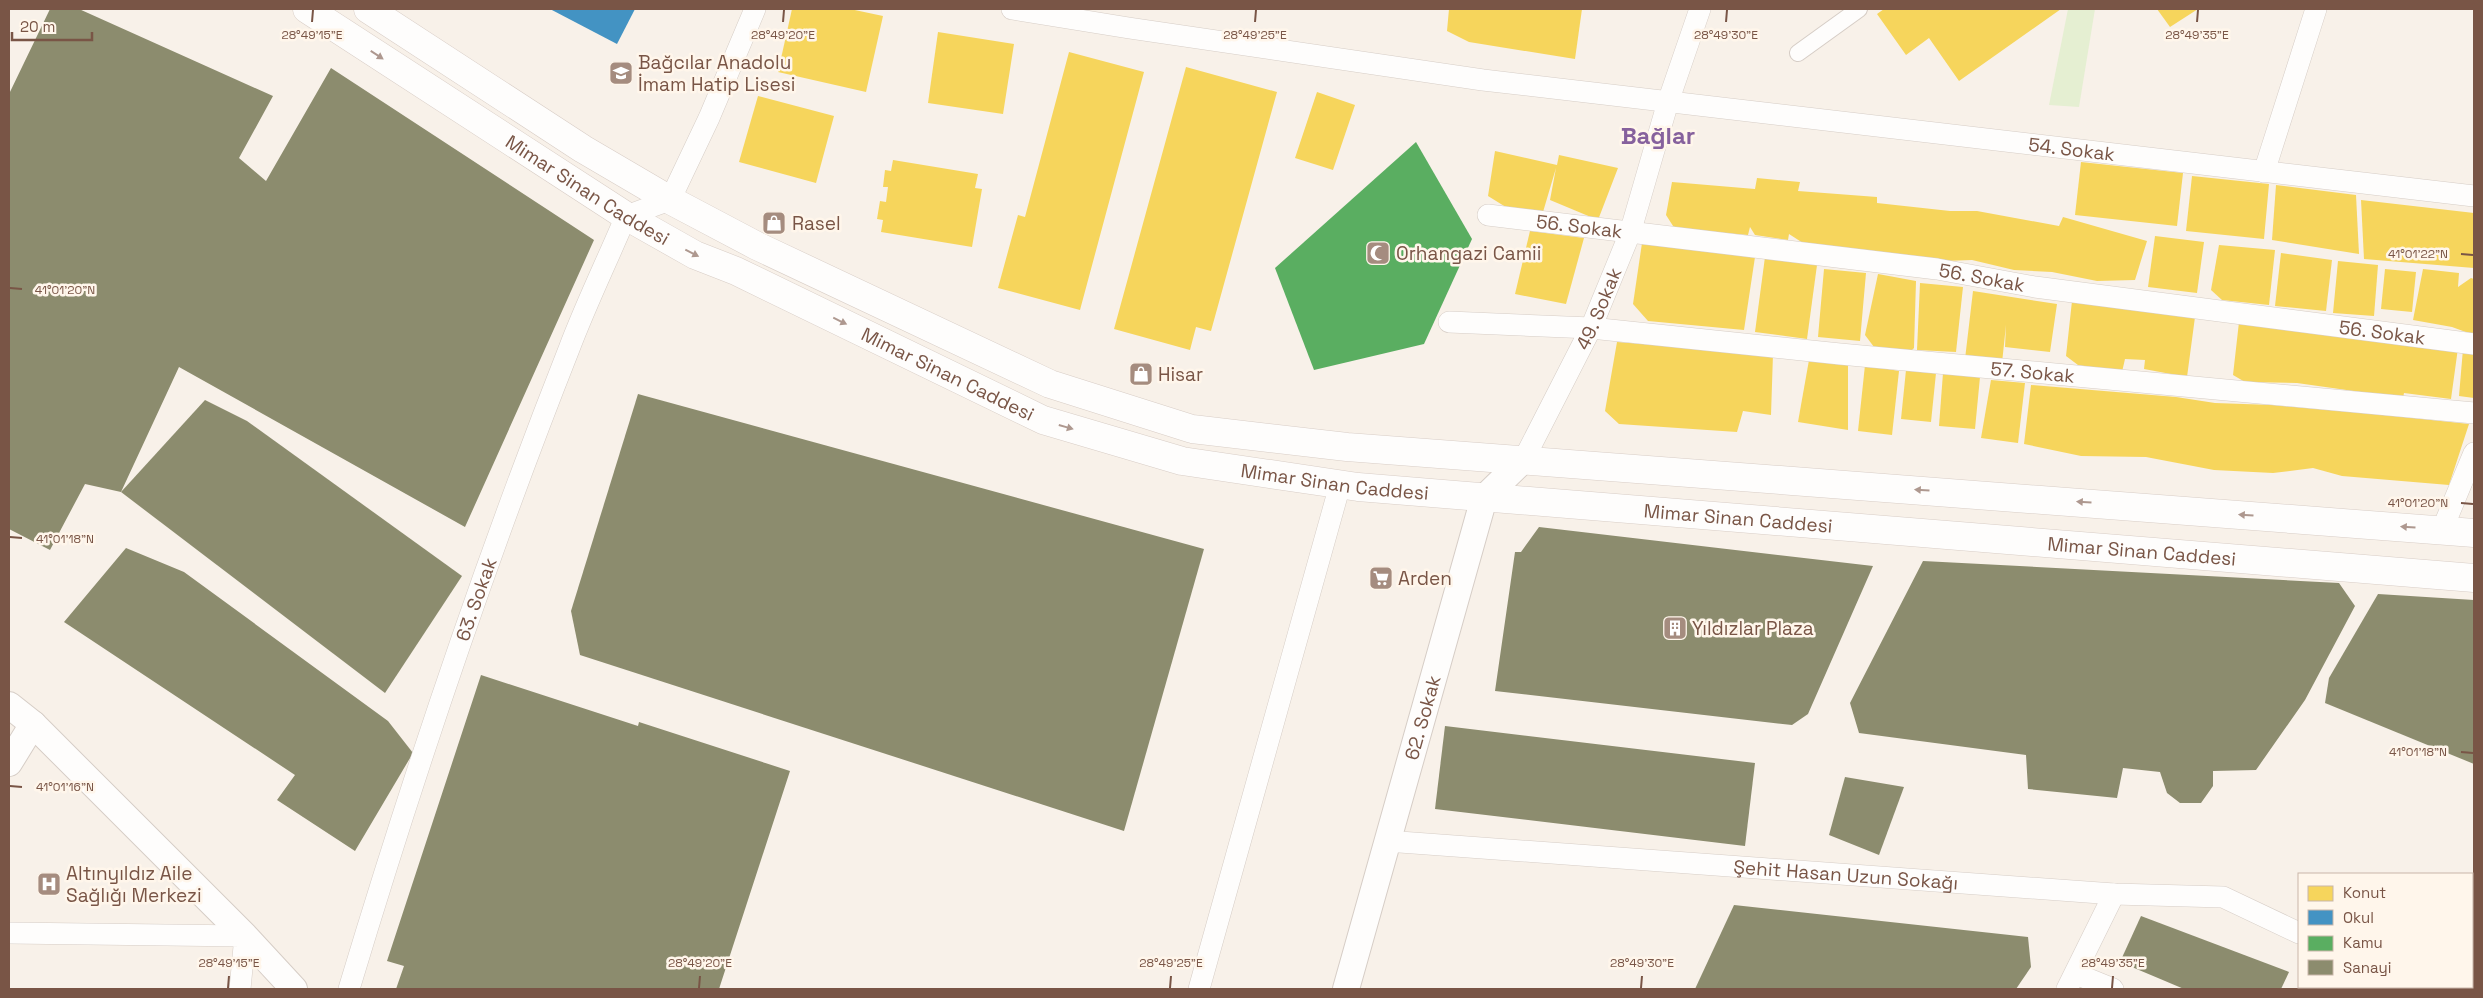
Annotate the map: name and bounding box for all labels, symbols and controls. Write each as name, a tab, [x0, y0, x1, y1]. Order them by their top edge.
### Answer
scale bar	[12, 10, 92, 42]
text: 20 m	[20, 17, 55, 36]
text: 28°49'15"E	[281, 27, 343, 43]
text: 28°49'20"E	[751, 27, 815, 43]
text: 28°49'25"E	[1223, 27, 1287, 43]
text: 28°49'30"E	[1694, 27, 1758, 43]
text: 28°49'35"E	[2165, 27, 2229, 43]
one-way arrow	[371, 50, 384, 59]
place label: Bağcılar Anadolu İmam Hatip Lisesi	[638, 50, 795, 97]
school or university icon: Bağcılar Anadolu İmam Hatip Lisesi	[608, 60, 634, 86]
district label: Bağlar	[1621, 120, 1695, 151]
street label: Mimar Sinan Caddesi	[501, 129, 674, 251]
street label: 54. Sokak	[2027, 131, 2116, 166]
street label: 56. Sokak	[1535, 208, 1624, 244]
shop icon: Rasel	[761, 210, 787, 236]
place label: Rasel	[792, 211, 841, 236]
mosque icon: Orhangazi Camii	[1365, 240, 1391, 266]
place label: Orhangazi Camii	[1396, 241, 1541, 266]
text: 41°01'22"N	[2388, 246, 2448, 262]
one-way arrow	[685, 249, 699, 257]
street label: 56. Sokak	[1937, 257, 2027, 297]
street label: 49. Sokak	[1570, 264, 1627, 354]
text: 41°01'20"N	[35, 282, 95, 298]
street label: 56. Sokak	[2338, 314, 2427, 350]
one-way arrow	[833, 318, 847, 326]
street label: Mimar Sinan Caddesi	[857, 321, 1038, 426]
street label: 57. Sokak	[1990, 356, 2076, 388]
shop icon: Hisar	[1128, 361, 1154, 387]
place label: Hisar	[1158, 362, 1203, 387]
one-way arrow	[1059, 423, 1074, 431]
street label: Mimar Sinan Caddesi	[1239, 457, 1430, 505]
one-way arrow	[1914, 485, 1930, 493]
text: 41°01'20"N	[2388, 495, 2448, 511]
street label: Mimar Sinan Caddesi	[1643, 498, 1833, 538]
one-way arrow	[2076, 498, 2092, 506]
one-way arrow	[2238, 510, 2254, 518]
one-way arrow	[2400, 523, 2416, 531]
text: 41°01'18"N	[36, 531, 94, 547]
street label: Mimar Sinan Caddesi	[2046, 531, 2237, 571]
street label: 63. Sokak	[450, 554, 502, 644]
supermarket icon: Arden	[1368, 565, 1394, 591]
place label: Arden	[1398, 566, 1452, 591]
building icon: Yıldızlar Plaza	[1662, 615, 1688, 641]
place label: Yıldızlar Plaza	[1692, 616, 1814, 641]
street label: 62. Sokak	[1399, 672, 1446, 763]
text: 41°01'18"N	[2389, 744, 2447, 760]
text: 41°01'16"N	[36, 779, 94, 795]
street label: Şehit Hasan Uzun Sokağı	[1733, 854, 1959, 895]
place label: Altınyıldız Aile Sağlığı Merkezi	[66, 861, 202, 908]
hospital icon: Altınyıldız Aile Sağlığı Merkezi	[36, 871, 62, 897]
legend	[2298, 873, 2473, 988]
text: Konut	[2343, 883, 2386, 902]
text: Okul	[2343, 908, 2374, 927]
text: Kamu	[2343, 933, 2383, 952]
text: 28°49'15"E	[198, 955, 260, 971]
text: 28°49'20"E	[668, 955, 732, 971]
text: 28°49'25"E	[1139, 955, 1203, 971]
text: 28°49'30"E	[1610, 955, 1674, 971]
text: 28°49'35"E	[2081, 955, 2145, 971]
text: Sanayi	[2343, 958, 2391, 977]

